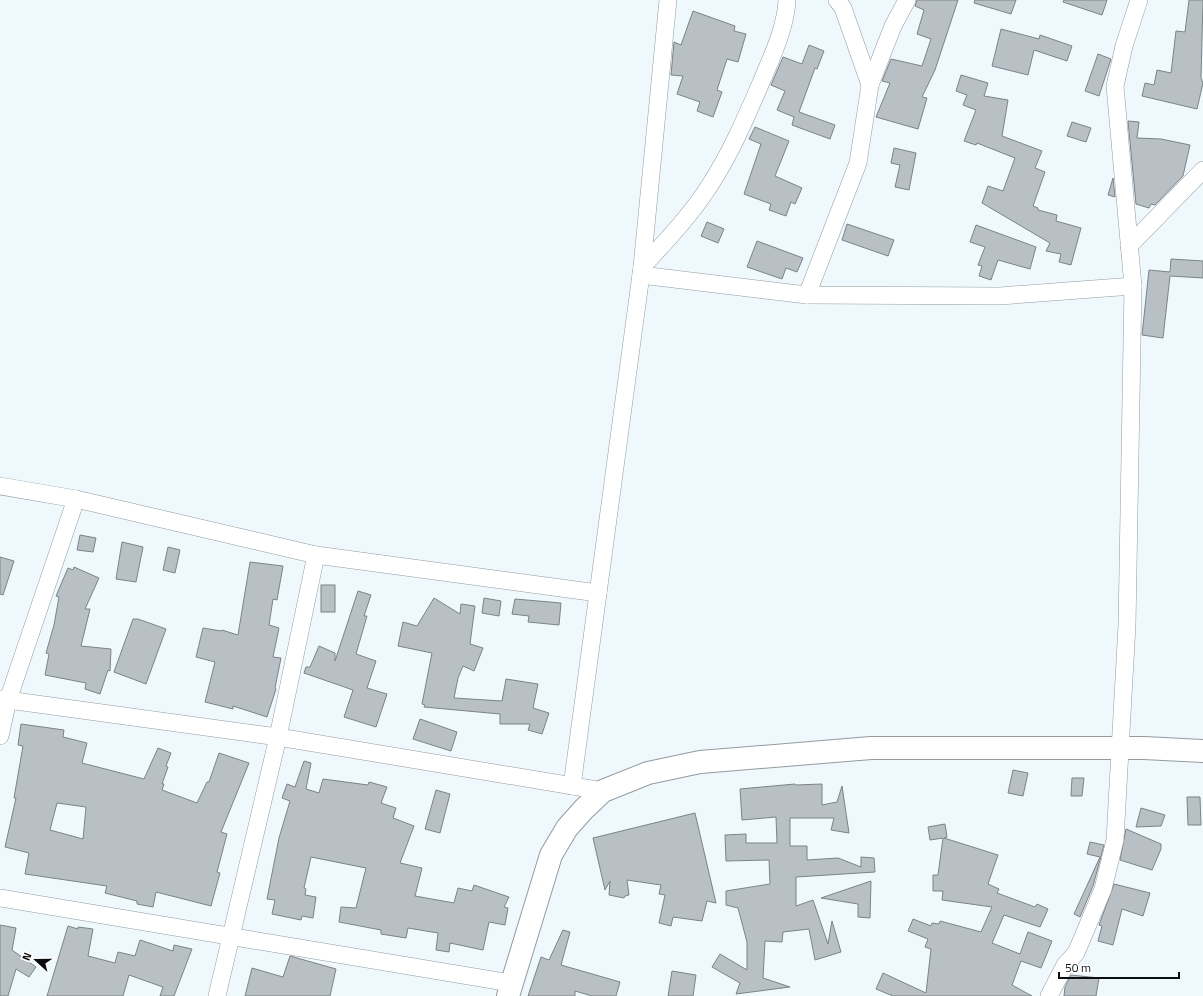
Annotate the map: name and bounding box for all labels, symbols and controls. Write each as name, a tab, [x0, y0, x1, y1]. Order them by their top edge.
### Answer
north arrow	[16, 940, 56, 980]
text: N	[18, 950, 35, 963]
scale bar	[1059, 954, 1179, 980]
text: 50 m	[1065, 958, 1091, 977]

